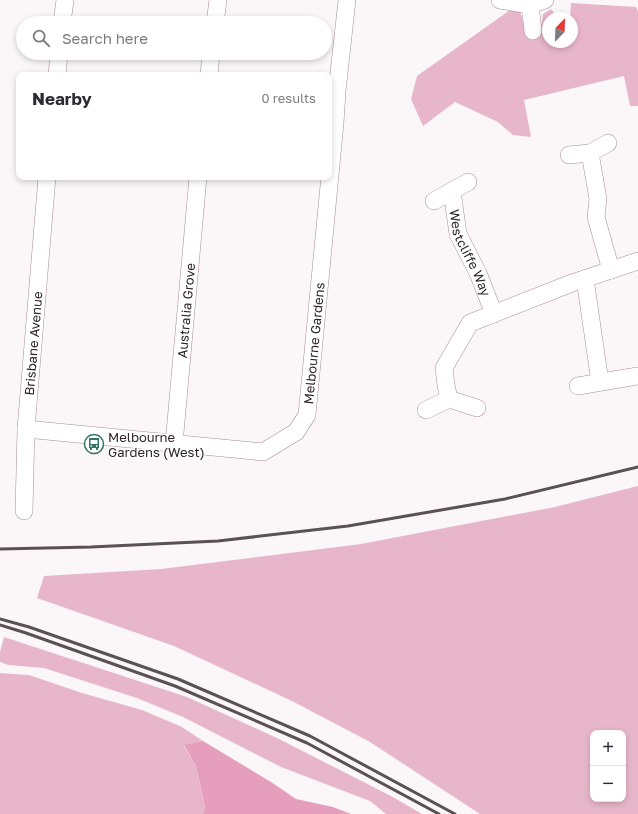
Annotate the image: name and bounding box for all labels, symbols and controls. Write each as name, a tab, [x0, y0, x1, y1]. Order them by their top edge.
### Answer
north arrow	[542, 12, 578, 48]
search box	[16, 16, 332, 60]
icon: search	[30, 27, 52, 49]
text: Search here	[62, 29, 148, 47]
text: Nearby	[32, 88, 92, 109]
text: 0 results	[261, 90, 316, 106]
street label: Westcliffe Way	[447, 208, 495, 299]
street label: Australia Grove	[174, 262, 198, 359]
street label: Melbourne Gardens	[300, 281, 328, 405]
street label: Brisbane Avenue	[21, 291, 45, 396]
place label: Melbourne Gardens (West)	[108, 429, 205, 460]
bus stop icon: Melbourne Gardens (West)	[83, 433, 105, 455]
map controls	[590, 730, 626, 802]
button: +	[590, 730, 626, 766]
button: −	[590, 766, 626, 802]

